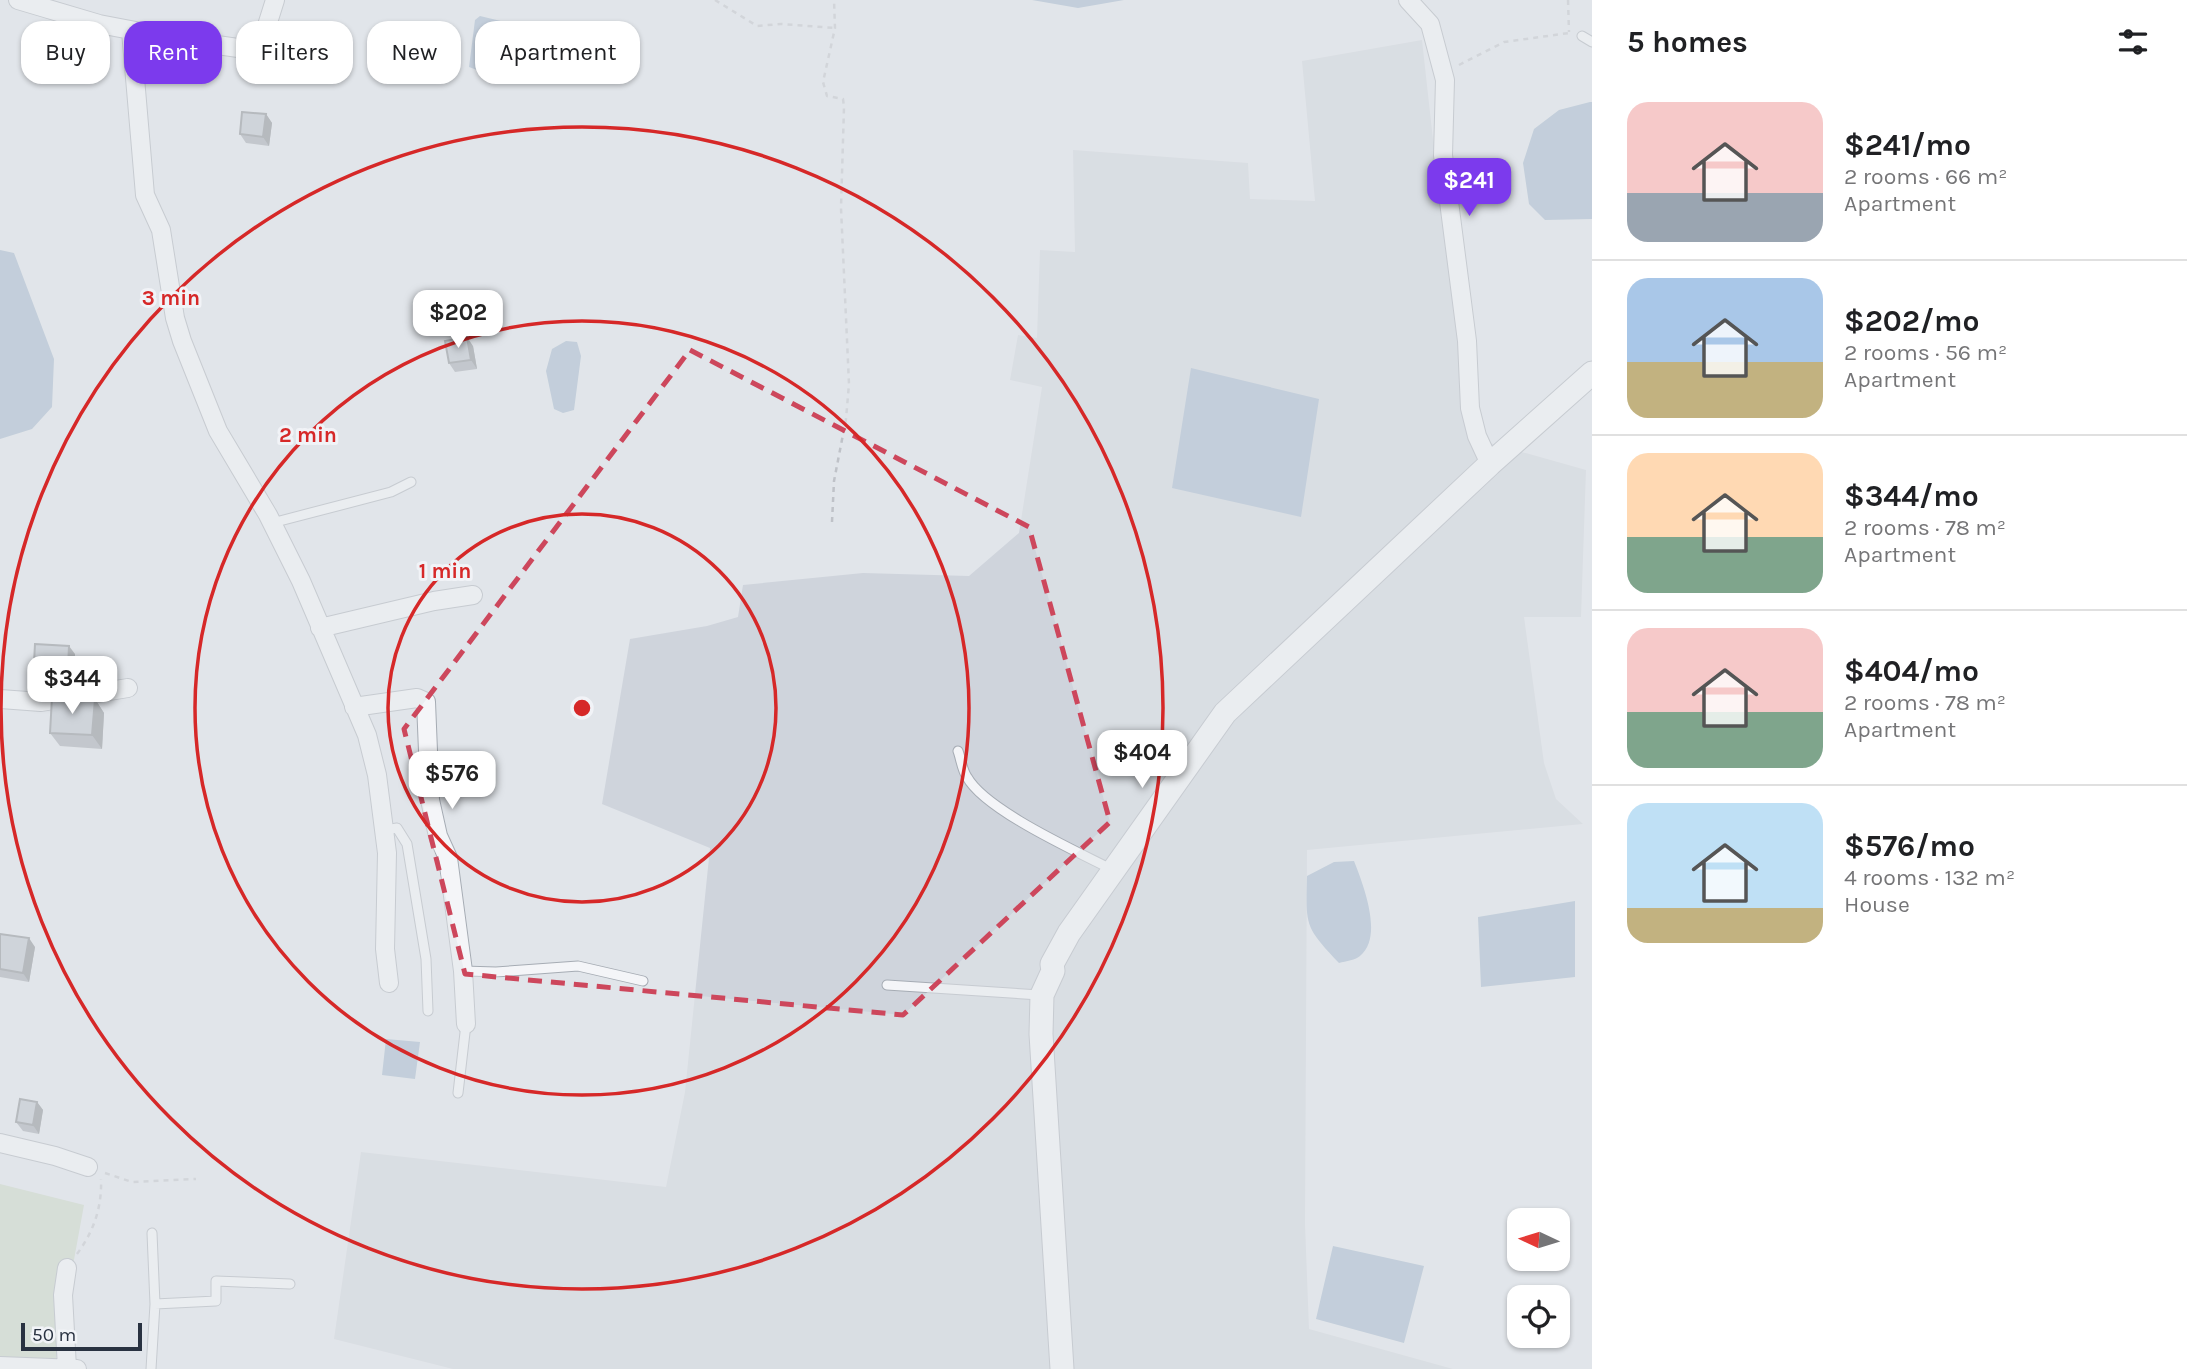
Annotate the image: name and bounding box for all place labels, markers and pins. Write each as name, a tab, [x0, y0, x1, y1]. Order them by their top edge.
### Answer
pin: $241	[1428, 158, 1510, 218]
pin: $202	[417, 290, 499, 350]
pin: $344	[31, 656, 113, 716]
centre of rings	[570, 696, 594, 720]
pin: $404	[1101, 730, 1183, 790]
pin: $576	[411, 752, 493, 811]

